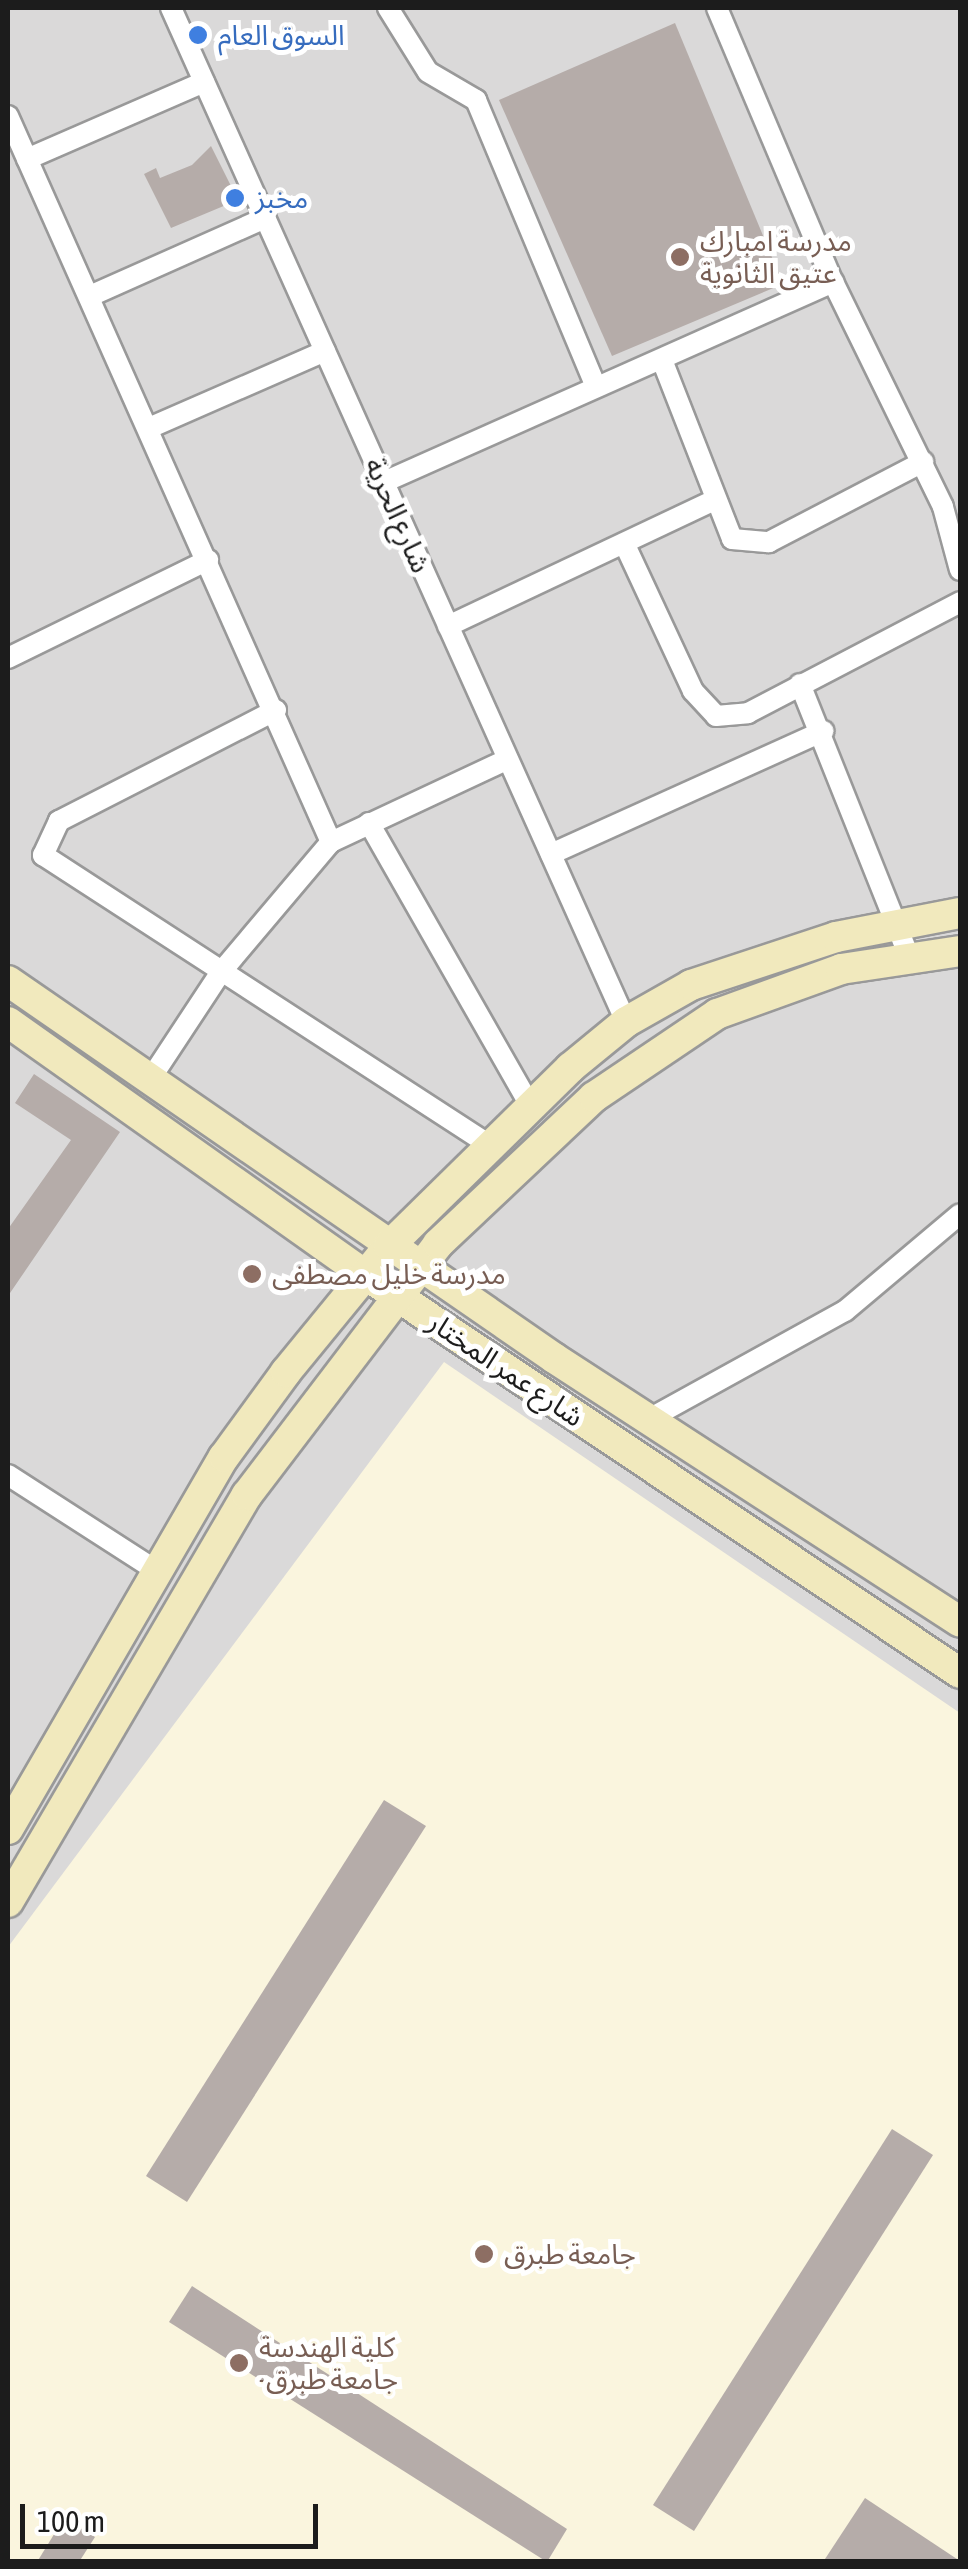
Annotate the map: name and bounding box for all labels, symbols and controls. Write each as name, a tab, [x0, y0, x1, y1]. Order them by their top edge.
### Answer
place label: السوق العام	[218, 18, 345, 52]
marker: السوق العام	[187, 24, 209, 46]
place label: مخبز	[255, 181, 308, 215]
marker: مخبز	[224, 187, 246, 209]
place label: مدرسة امبارك عتيق الثانوية	[700, 224, 852, 290]
marker: مدرسة امبارك عتيق الثانوية	[669, 246, 691, 268]
street label: شارع الحرية	[358, 452, 438, 578]
place label: مدرسة خليل مصطفى	[272, 1257, 506, 1291]
marker: مدرسة خليل مصطفى	[241, 1263, 263, 1285]
street label: شارع عمر المختار	[422, 1305, 590, 1433]
place label: جامعة طبرق	[504, 2237, 636, 2271]
marker: جامعة طبرق	[473, 2243, 495, 2265]
place label: كلية الهندسة -جامعة طبرق	[259, 2330, 398, 2396]
marker: كلية الهندسة -جامعة طبرق	[228, 2352, 250, 2374]
scale bar	[25, 2484, 322, 2546]
text: 100 m	[37, 2504, 105, 2538]

